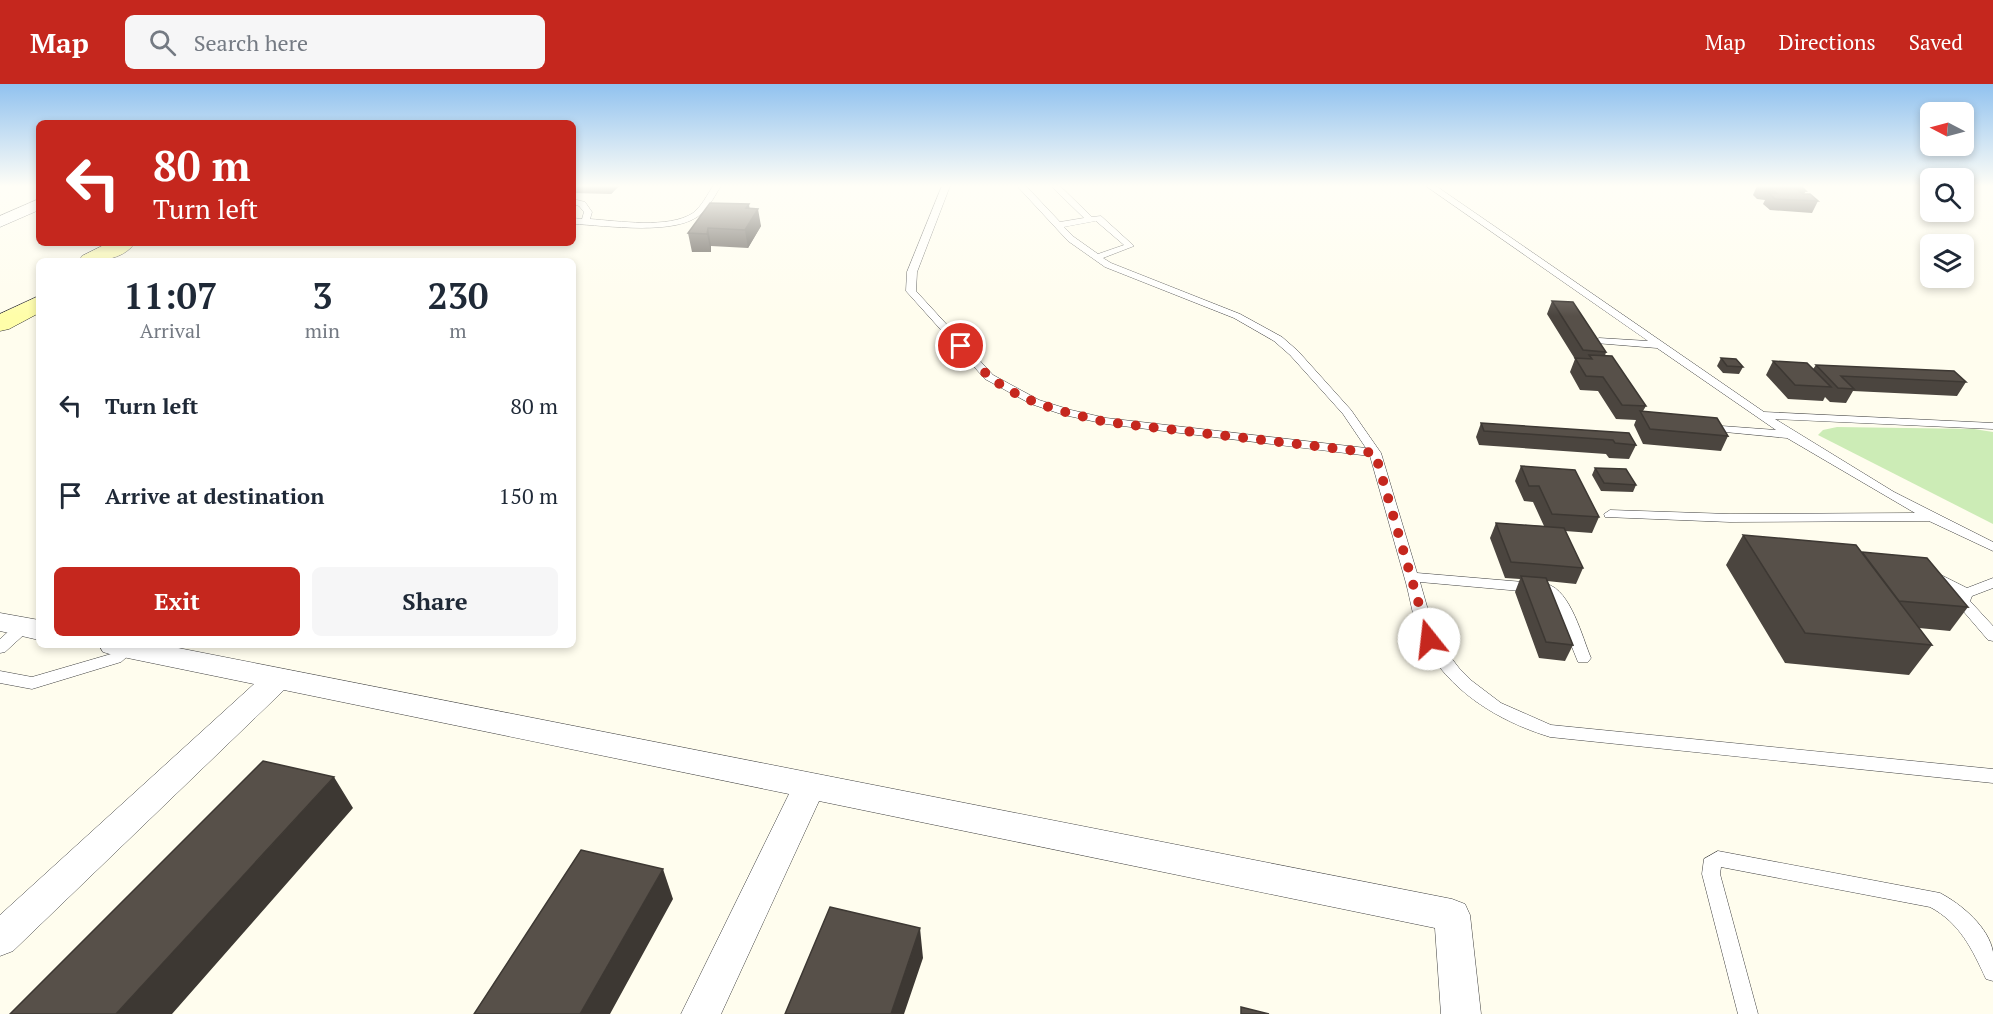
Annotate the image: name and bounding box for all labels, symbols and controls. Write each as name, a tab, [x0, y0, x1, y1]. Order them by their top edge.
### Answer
search box	[125, 15, 545, 69]
text: Map	[30, 24, 89, 61]
icon: search	[146, 26, 179, 59]
text: Search here	[194, 28, 308, 57]
text: Map	[1705, 28, 1746, 56]
text: Directions	[1779, 28, 1876, 56]
text: Saved	[1909, 28, 1963, 56]
north arrow	[1920, 102, 1974, 156]
map controls	[1920, 102, 1974, 288]
text: 80 m	[153, 137, 251, 193]
icon: left	[54, 144, 132, 222]
button: search	[1920, 168, 1974, 222]
text: Turn left	[153, 191, 258, 227]
button: layers	[1920, 234, 1974, 288]
text: 11:07	[124, 272, 217, 319]
text: 3	[312, 272, 333, 319]
text: 230	[427, 272, 488, 319]
text: Arrival	[140, 317, 201, 344]
text: min	[305, 317, 340, 344]
text: m	[449, 317, 467, 344]
pin	[935, 320, 986, 371]
icon: arrive	[944, 329, 977, 362]
icon: left	[54, 389, 87, 422]
text: Turn left	[105, 391, 198, 420]
text: 80 m	[510, 391, 558, 420]
icon: arrive	[54, 479, 87, 512]
text: Arrive at destination	[105, 481, 324, 510]
text: 150 m	[498, 481, 558, 510]
button: Exit	[54, 567, 300, 636]
button: Share	[312, 567, 558, 636]
position arrow	[1397, 607, 1461, 671]

